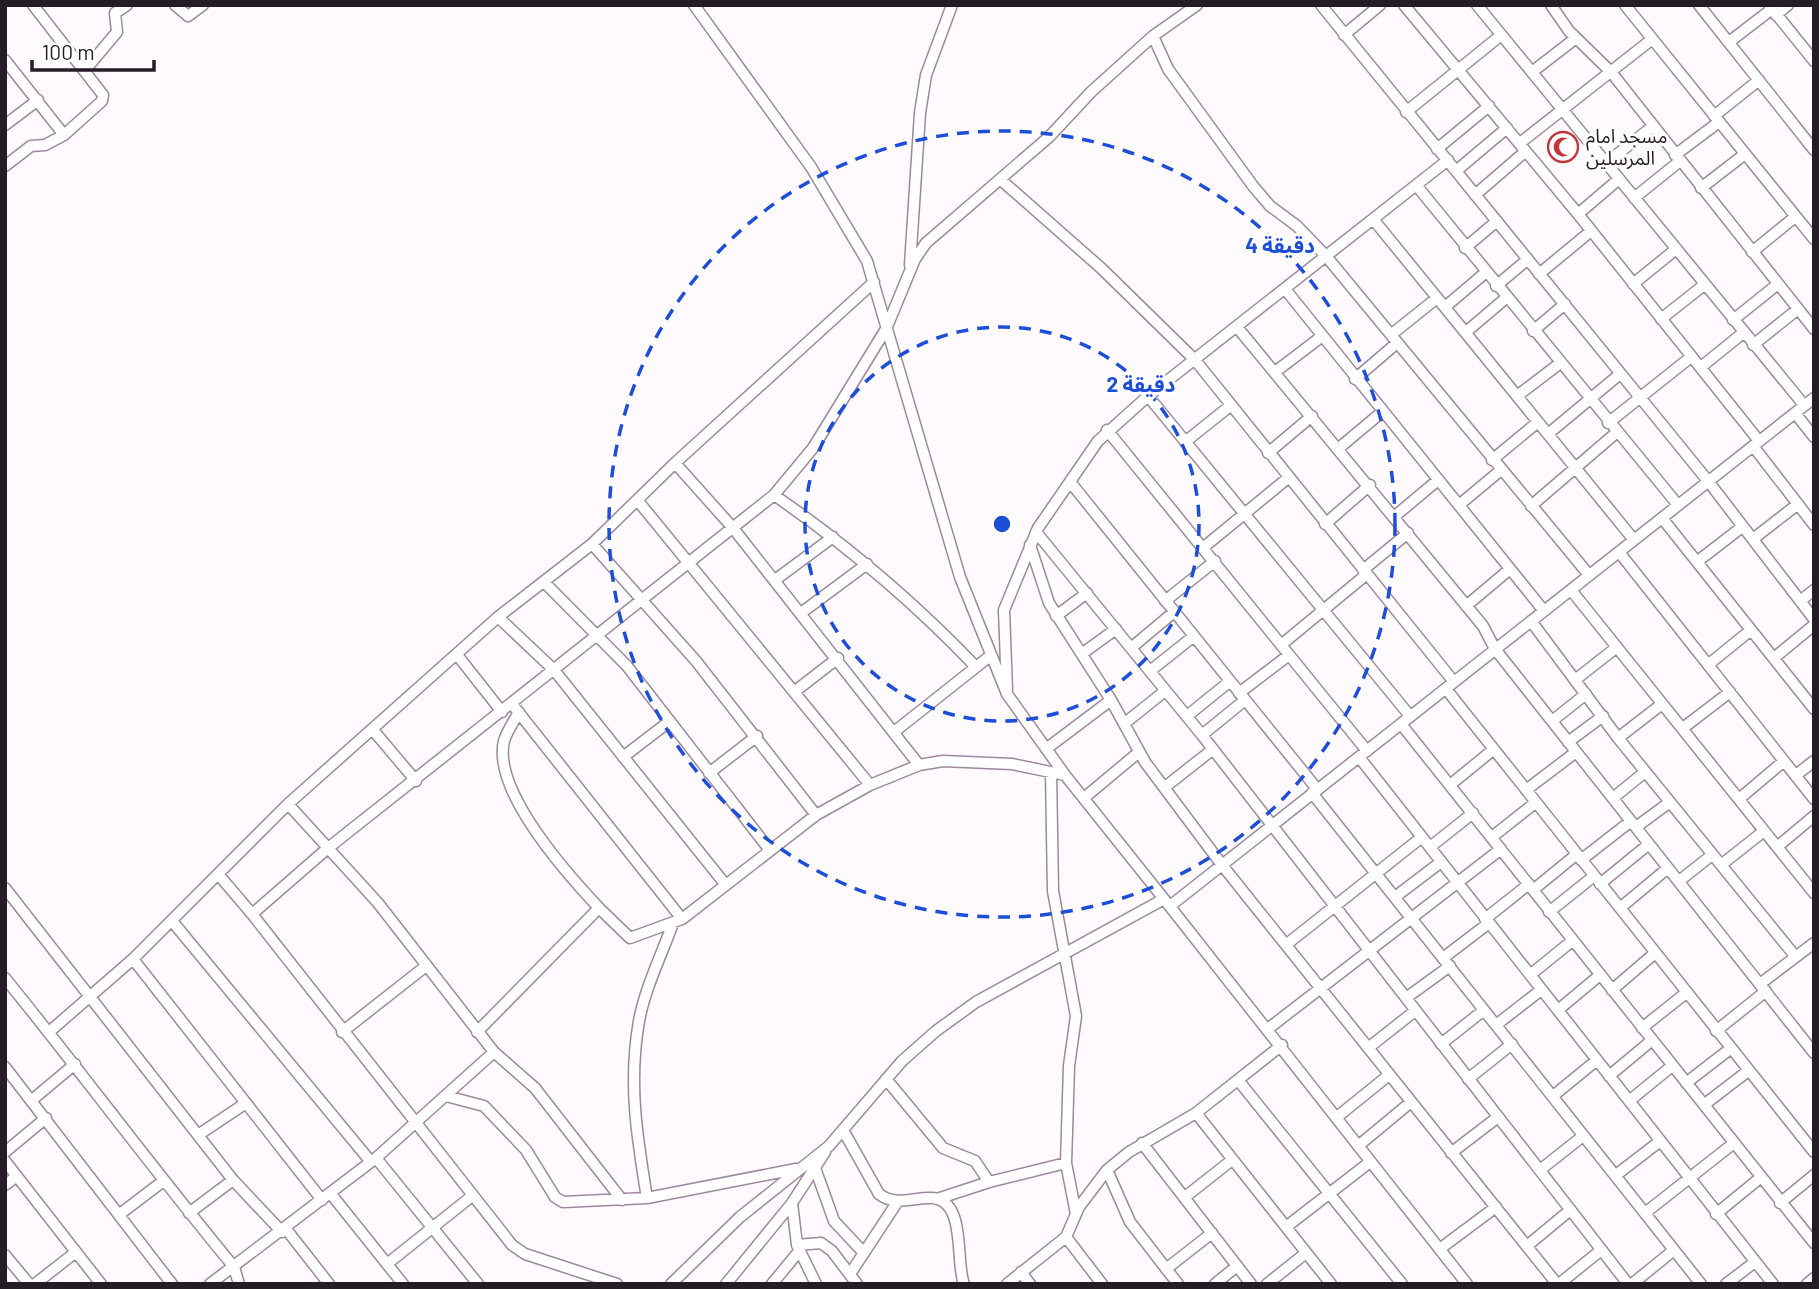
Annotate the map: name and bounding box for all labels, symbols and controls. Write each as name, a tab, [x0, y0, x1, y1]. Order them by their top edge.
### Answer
scale bar	[32, 28, 154, 72]
text: 100 m	[42, 39, 95, 64]
place label: مسجد امام المرسلين	[1586, 124, 1667, 170]
mosque icon: مسجد امام المرسلين	[1546, 130, 1580, 164]
text: 4 دقيقة	[1245, 232, 1315, 258]
text: 2 دقيقة	[1107, 371, 1176, 397]
centre of rings	[990, 512, 1014, 536]

